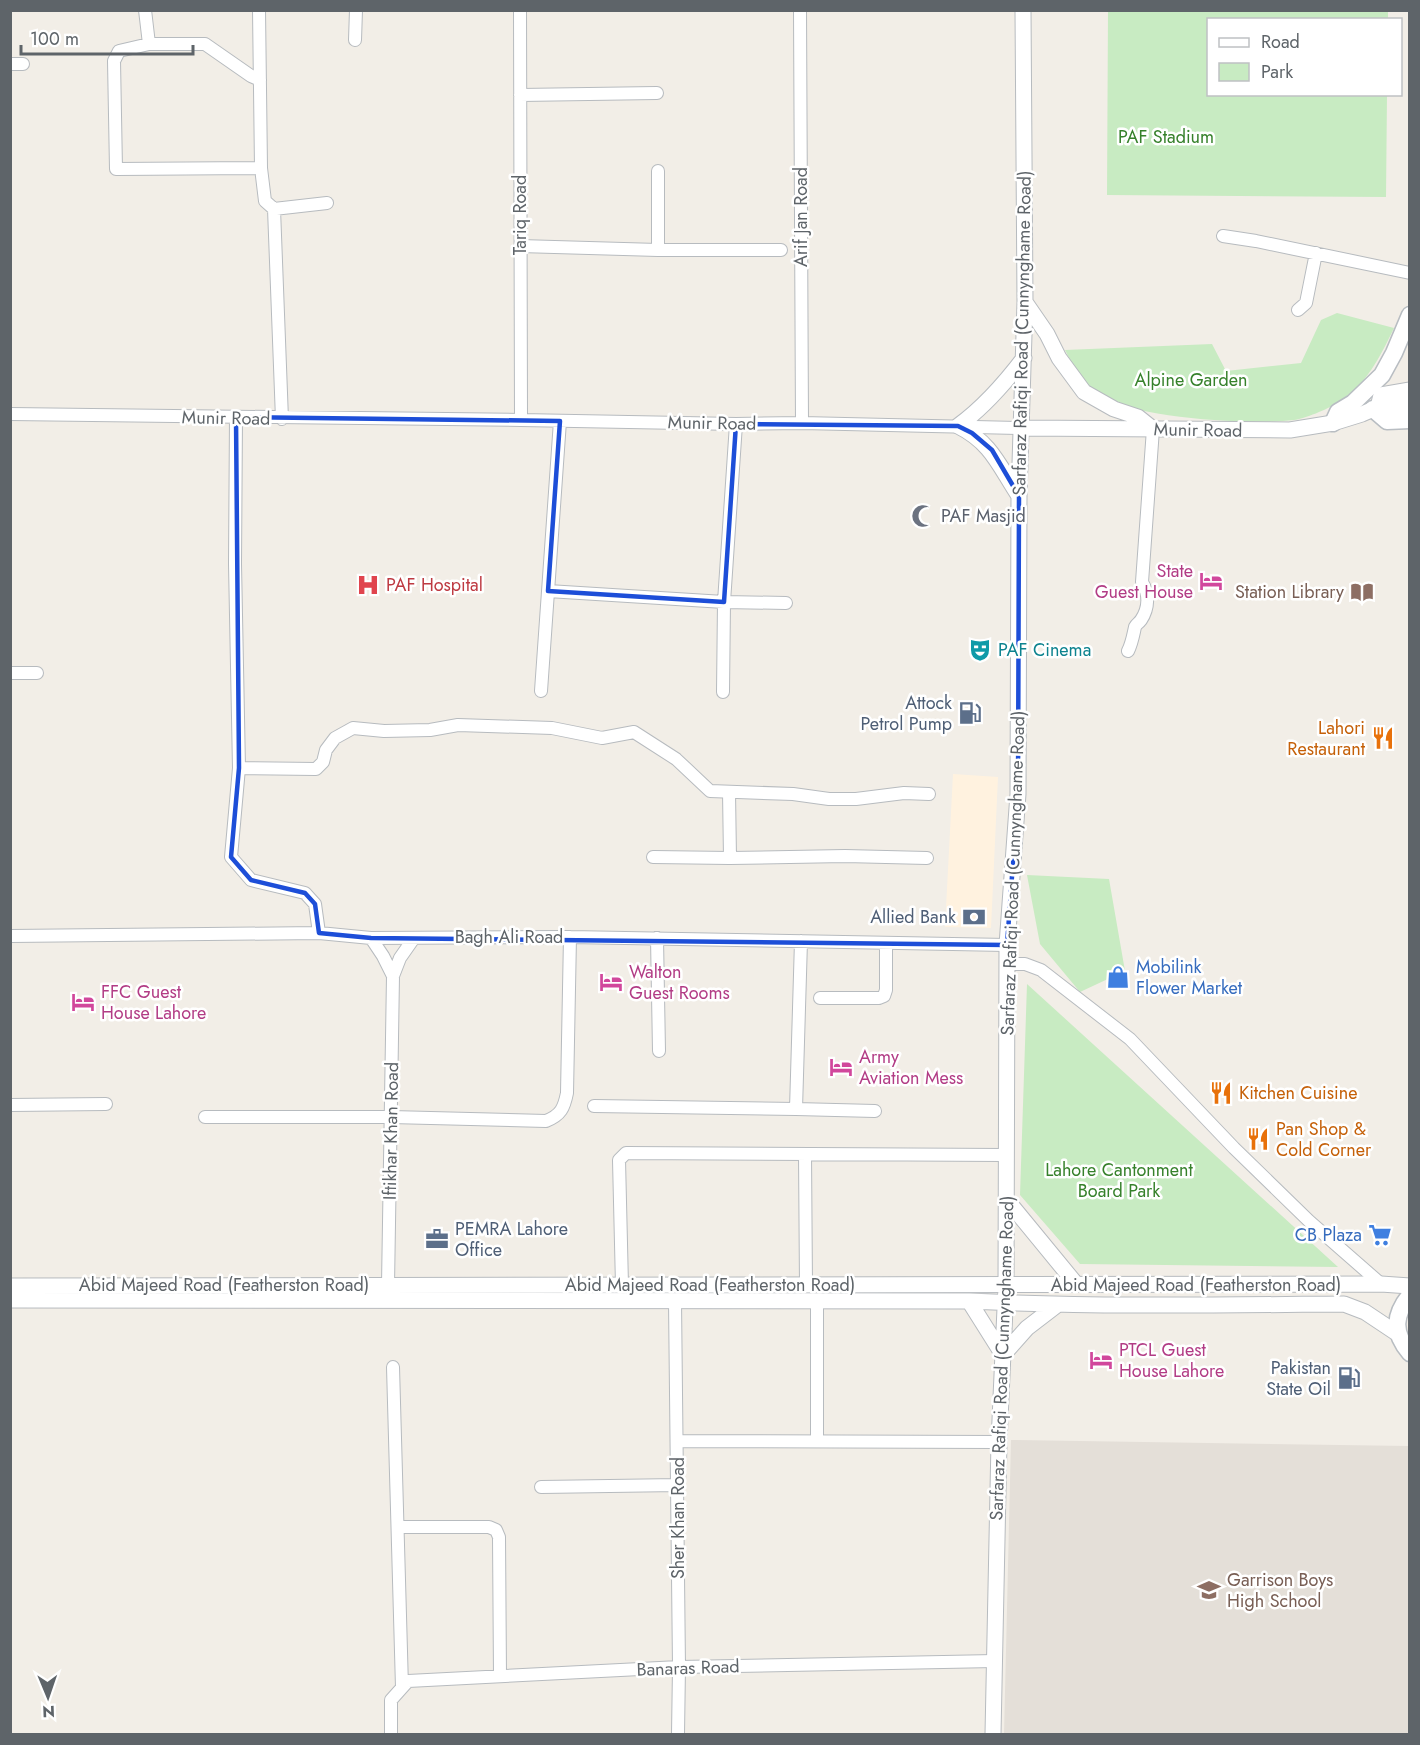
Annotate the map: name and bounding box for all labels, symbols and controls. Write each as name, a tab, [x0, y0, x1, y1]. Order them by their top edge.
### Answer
scale bar	[21, 18, 194, 56]
legend	[1207, 18, 1402, 96]
text: 100 m	[30, 26, 79, 52]
text: Road	[1261, 29, 1300, 55]
text: Park	[1261, 59, 1293, 85]
park label: PAF Stadium	[1118, 124, 1214, 150]
street label: Arif Jan Road	[788, 167, 814, 267]
street label: Sarfaraz Rafiqi Road (Cunnynghame Road)	[1006, 170, 1038, 496]
street label: Tariq Road	[507, 175, 533, 255]
park label: Alpine Garden	[1135, 367, 1247, 393]
street label: Munir Road	[181, 404, 271, 432]
street label: Munir Road	[667, 409, 757, 437]
street label: Munir Road	[1153, 416, 1243, 444]
mosque icon: PAF Masjid	[910, 503, 936, 529]
place label: PAF Masjid	[941, 503, 1026, 529]
place label: State Guest House	[1095, 558, 1193, 605]
hotel icon: State Guest House	[1198, 568, 1224, 594]
hospital icon: PAF Hospital	[355, 572, 381, 598]
place label: PAF Hospital	[386, 572, 483, 598]
place label: Station Library	[1235, 579, 1344, 605]
library icon: Station Library	[1349, 579, 1375, 605]
theatre icon: PAF Cinema	[967, 637, 993, 663]
place label: PAF Cinema	[998, 637, 1091, 663]
place label: Attock Petrol Pump	[861, 690, 952, 737]
fuel station icon: Attock Petrol Pump	[957, 700, 983, 726]
street label: Sarfaraz Rafiqi Road (Cunnynghame Road)	[994, 710, 1032, 1036]
place label: Lahori Restaurant	[1287, 715, 1366, 762]
restaurant icon: Lahori Restaurant	[1370, 725, 1396, 751]
place label: Allied Bank	[870, 904, 956, 930]
bank icon: Allied Bank	[961, 904, 987, 930]
street label: Bagh Ali Road	[455, 924, 563, 950]
place label: Mobilink Flower Market	[1136, 954, 1243, 1001]
place label: Walton Guest Rooms	[629, 959, 730, 1006]
shop icon: Mobilink Flower Market	[1105, 964, 1131, 990]
hotel icon: Walton Guest Rooms	[598, 969, 624, 995]
place label: FFC Guest House Lahore	[101, 979, 206, 1026]
hotel icon: FFC Guest House Lahore	[70, 989, 96, 1015]
place label: Army Aviation Mess	[859, 1044, 963, 1091]
hotel icon: Army Aviation Mess	[828, 1054, 854, 1080]
street label: Iftikhar Khan Road	[377, 1062, 405, 1200]
restaurant icon: Kitchen Cuisine	[1208, 1080, 1234, 1106]
place label: Kitchen Cuisine	[1239, 1080, 1357, 1106]
place label: Pan Shop & Cold Corner	[1276, 1116, 1372, 1163]
restaurant icon: Pan Shop & Cold Corner	[1245, 1126, 1271, 1152]
park label: Lahore Cantonment Board Park	[1045, 1157, 1194, 1204]
street label: Sarfaraz Rafiqi Road (Cunnynghame Road)	[983, 1195, 1021, 1521]
place label: PEMRA Lahore Office	[455, 1216, 568, 1263]
place label: CB Plaza	[1295, 1222, 1362, 1248]
supermarket icon: CB Plaza	[1367, 1222, 1393, 1248]
office icon: PEMRA Lahore Office	[424, 1226, 450, 1252]
street label: Abid Majeed Road (Featherston Road)	[79, 1272, 369, 1298]
street label: Abid Majeed Road (Featherston Road)	[565, 1272, 855, 1298]
street label: Abid Majeed Road (Featherston Road)	[1051, 1272, 1341, 1298]
place label: PTCL Guest House Lahore	[1119, 1337, 1224, 1384]
hotel icon: PTCL Guest House Lahore	[1088, 1347, 1114, 1373]
place label: Pakistan State Oil	[1266, 1355, 1331, 1402]
fuel station icon: Pakistan State Oil	[1336, 1365, 1362, 1391]
street label: Sher Khan Road	[665, 1457, 691, 1579]
place label: Garrison Boys High School	[1227, 1567, 1333, 1614]
school or university icon: Garrison Boys High School	[1196, 1577, 1222, 1603]
street label: Banaras Road	[636, 1653, 740, 1683]
north arrow	[18, 1667, 78, 1727]
text: N	[42, 1700, 55, 1723]

